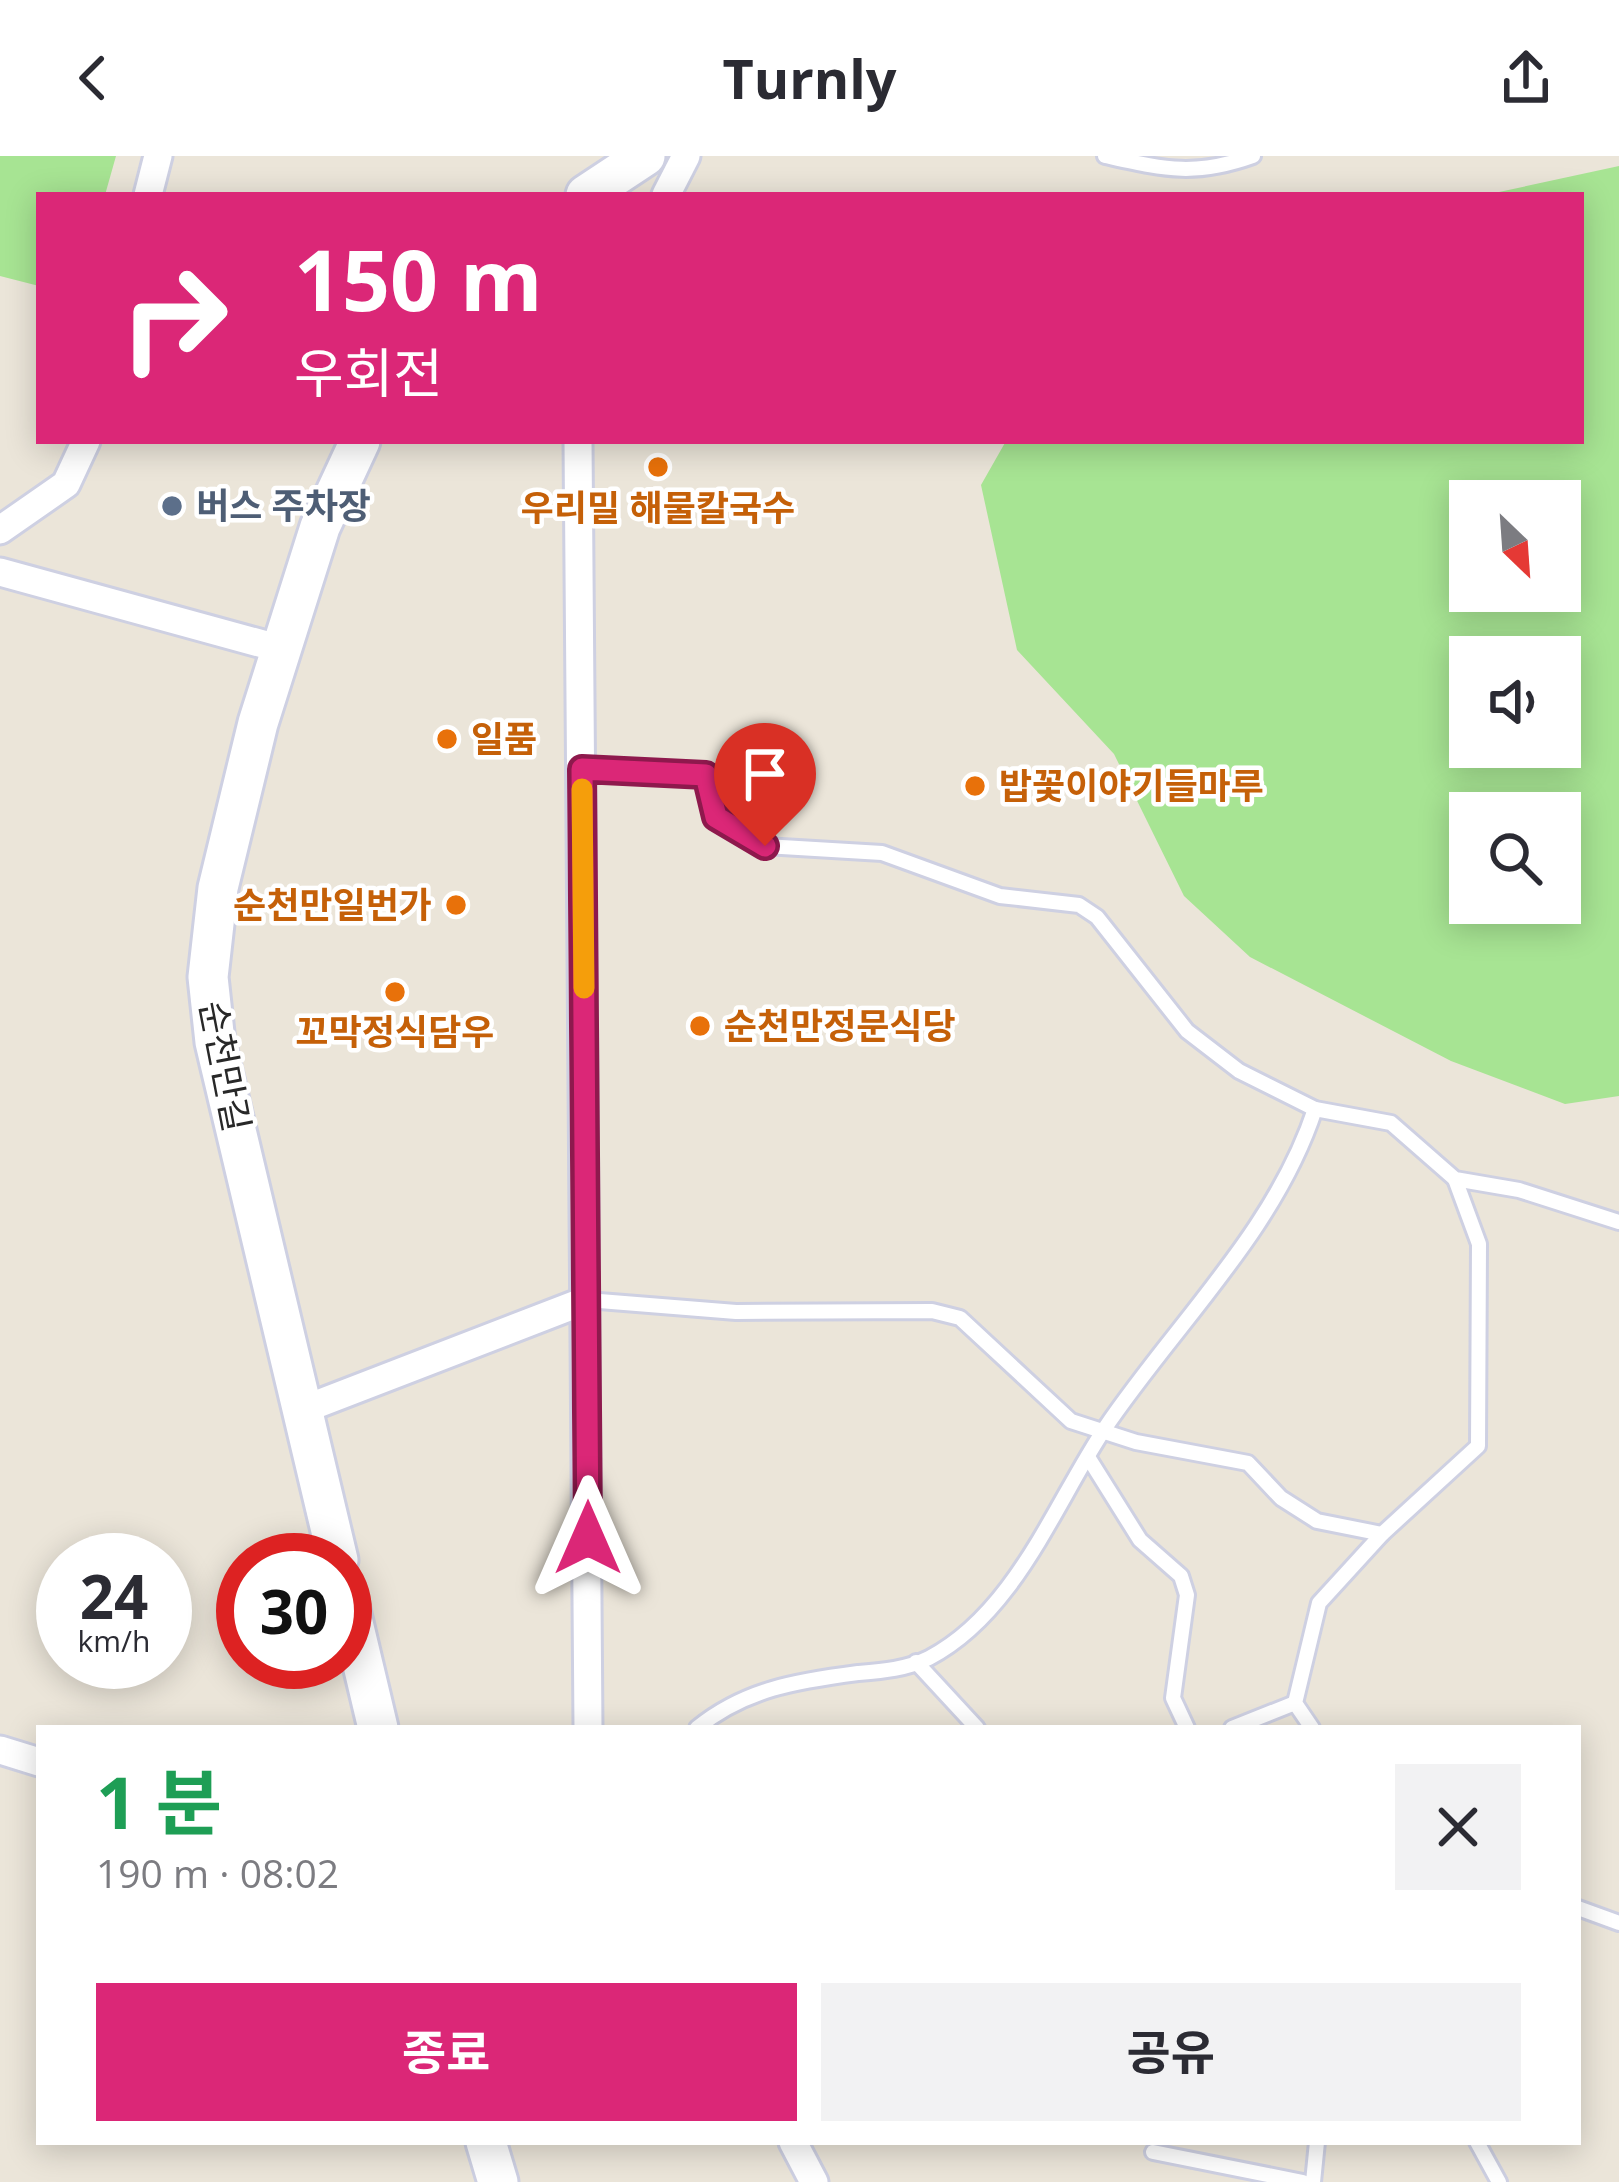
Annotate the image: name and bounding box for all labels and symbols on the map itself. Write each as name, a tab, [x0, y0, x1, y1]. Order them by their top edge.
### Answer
marker: 우리밀 해물칼국수	[645, 454, 671, 480]
north arrow	[1449, 480, 1581, 612]
place label: 버스 주차장	[196, 481, 371, 530]
place label: 우리밀 해물칼국수	[521, 483, 795, 532]
marker: 버스 주차장	[159, 493, 185, 519]
place label: 일품	[471, 714, 537, 763]
pin	[714, 723, 816, 846]
marker: 일품	[434, 726, 460, 752]
place label: 밥꽃이야기들마루	[999, 761, 1264, 810]
marker: 밥꽃이야기들마루	[962, 773, 988, 799]
place label: 순천만일번가	[233, 880, 432, 929]
marker: 순천만일번가	[443, 892, 469, 918]
marker: 꼬막정식담우	[382, 979, 408, 1005]
street label: 순천만길	[189, 996, 262, 1136]
place label: 순천만정문식당	[724, 1001, 956, 1050]
place label: 꼬막정식담우	[296, 1007, 494, 1056]
marker: 순천만정문식당	[687, 1013, 713, 1039]
position arrow	[525, 1475, 651, 1601]
speed limit sign: 30	[216, 1533, 372, 1689]

